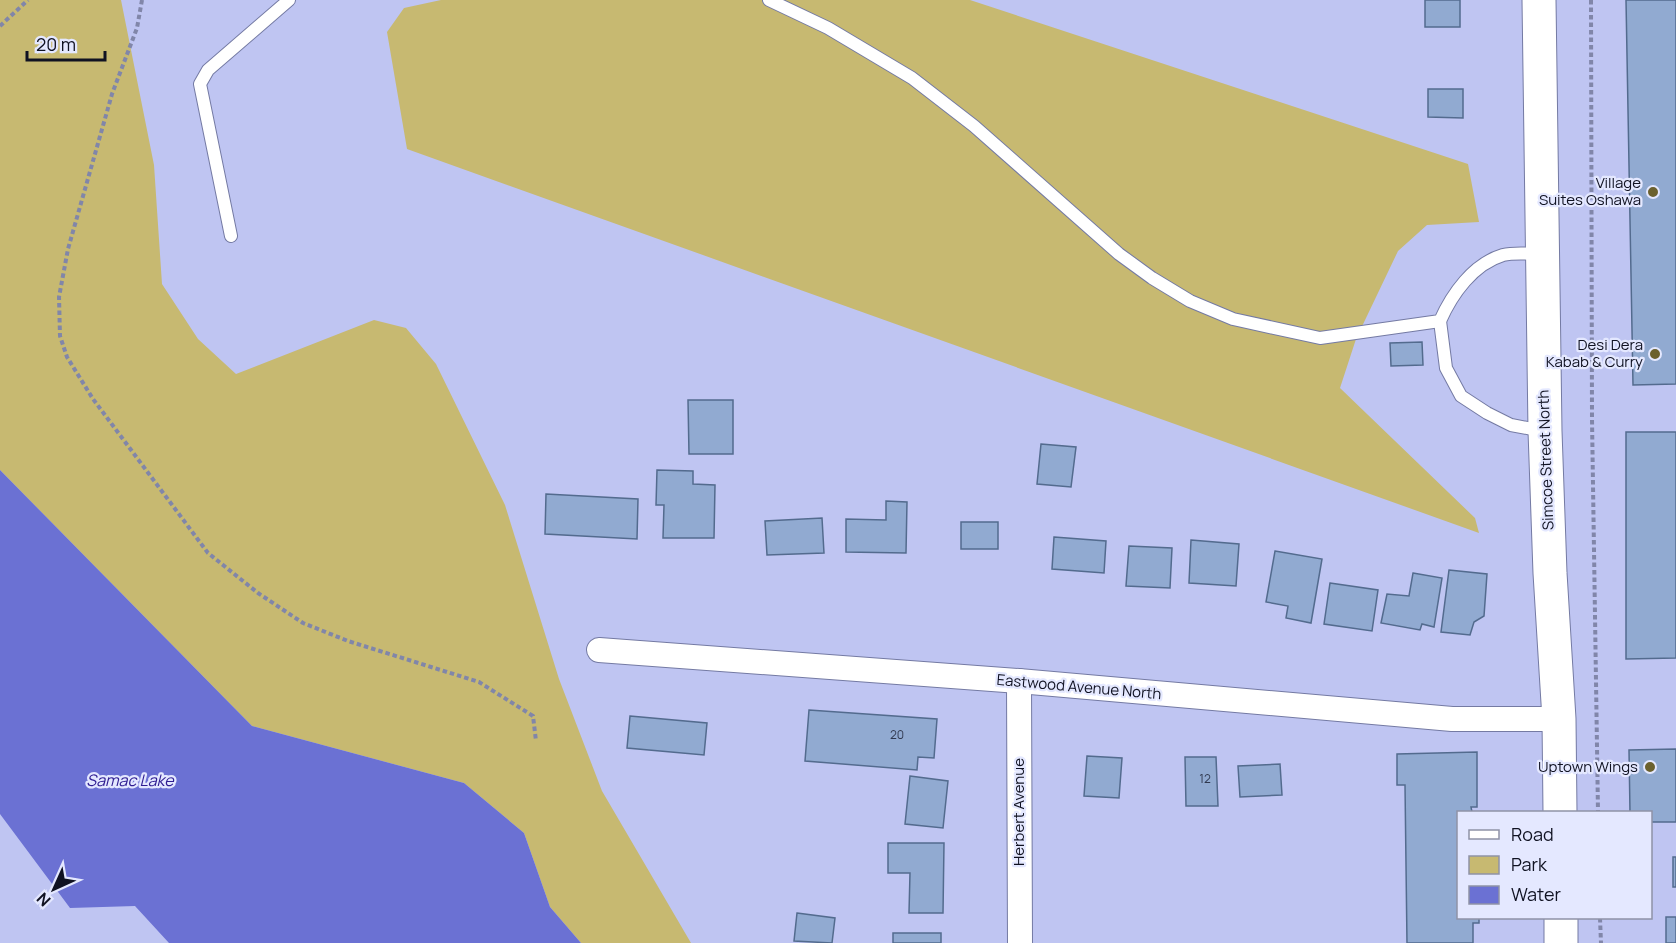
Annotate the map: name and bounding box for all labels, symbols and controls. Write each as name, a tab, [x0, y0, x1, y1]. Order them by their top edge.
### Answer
scale bar	[27, 24, 105, 62]
text: 20 m	[36, 32, 76, 56]
place label: Village Suites Oshawa	[1539, 172, 1641, 210]
marker: Village Suites Oshawa	[1646, 185, 1660, 199]
place label: Desi Dera Kabab & Curry	[1546, 334, 1643, 372]
marker: Desi Dera Kabab & Curry	[1648, 347, 1662, 361]
street label: Simcoe Street North	[1533, 389, 1558, 531]
street label: Eastwood Avenue North	[996, 669, 1162, 704]
house number: 20	[890, 726, 904, 743]
place label: Uptown Wings	[1538, 756, 1638, 777]
street label: Herbert Avenue	[1008, 758, 1029, 866]
marker: Uptown Wings	[1643, 760, 1657, 774]
water label: Samac Lake	[86, 769, 175, 791]
house number: 12	[1199, 770, 1211, 787]
legend	[1457, 811, 1652, 919]
text: Road	[1511, 822, 1554, 846]
text: Park	[1511, 852, 1548, 876]
north arrow	[24, 859, 84, 919]
text: Water	[1511, 882, 1561, 906]
text: N	[32, 888, 55, 911]

